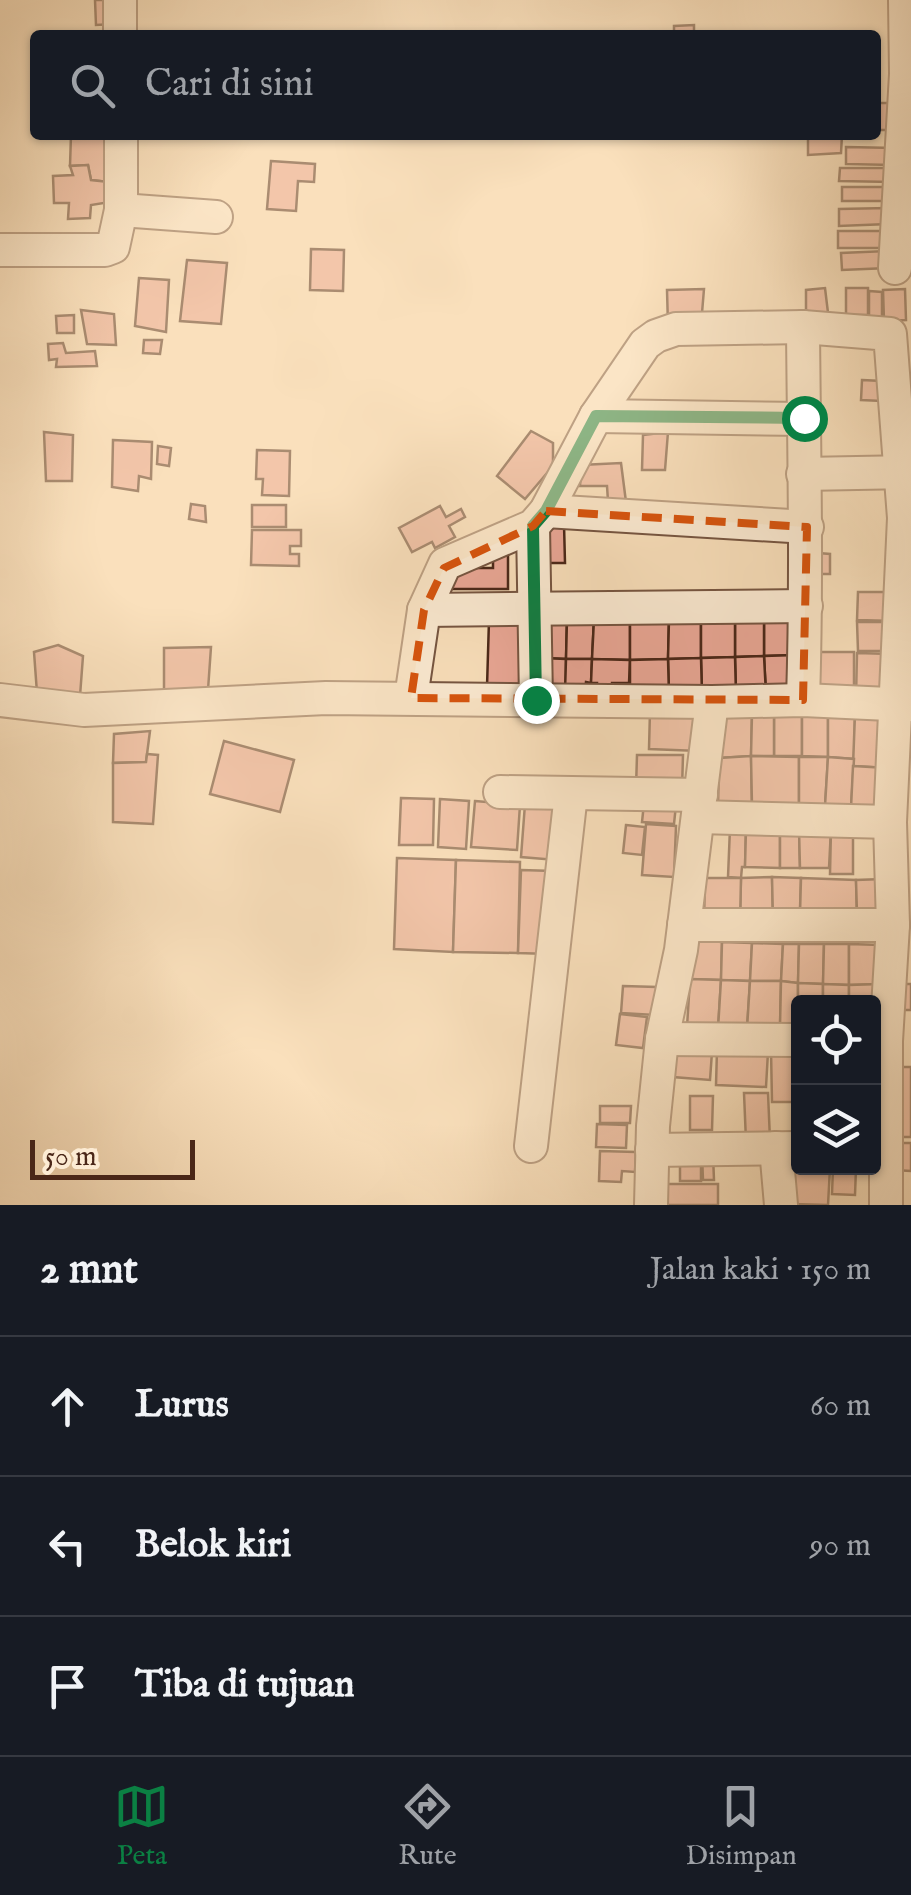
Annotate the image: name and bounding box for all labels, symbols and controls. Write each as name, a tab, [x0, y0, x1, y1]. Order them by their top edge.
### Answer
search box	[30, 30, 881, 140]
icon: search	[65, 58, 120, 113]
text: Cari di sini	[145, 61, 314, 109]
route start	[782, 396, 828, 442]
route end	[514, 678, 560, 724]
map controls	[791, 995, 881, 1175]
button: locate	[791, 995, 881, 1085]
button: layers	[791, 1085, 881, 1175]
scale bar	[30, 1135, 195, 1180]
text: 50 m	[45, 1140, 97, 1175]
text: 2 mnt	[40, 1244, 138, 1297]
text: Jalan kaki · 150 m	[650, 1250, 871, 1291]
icon: ahead	[40, 1379, 95, 1434]
text: Lurus	[135, 1382, 229, 1430]
text: 60 m	[810, 1386, 871, 1427]
icon: left	[40, 1519, 95, 1574]
text: Belok kiri	[135, 1522, 291, 1570]
text: 90 m	[810, 1526, 871, 1567]
icon: arrive	[40, 1659, 95, 1714]
text: Tiba di tujuan	[135, 1662, 355, 1710]
tab: Peta	[114, 1779, 169, 1874]
tab: Rute	[398, 1779, 457, 1874]
tab: Disimpan	[685, 1779, 797, 1874]

